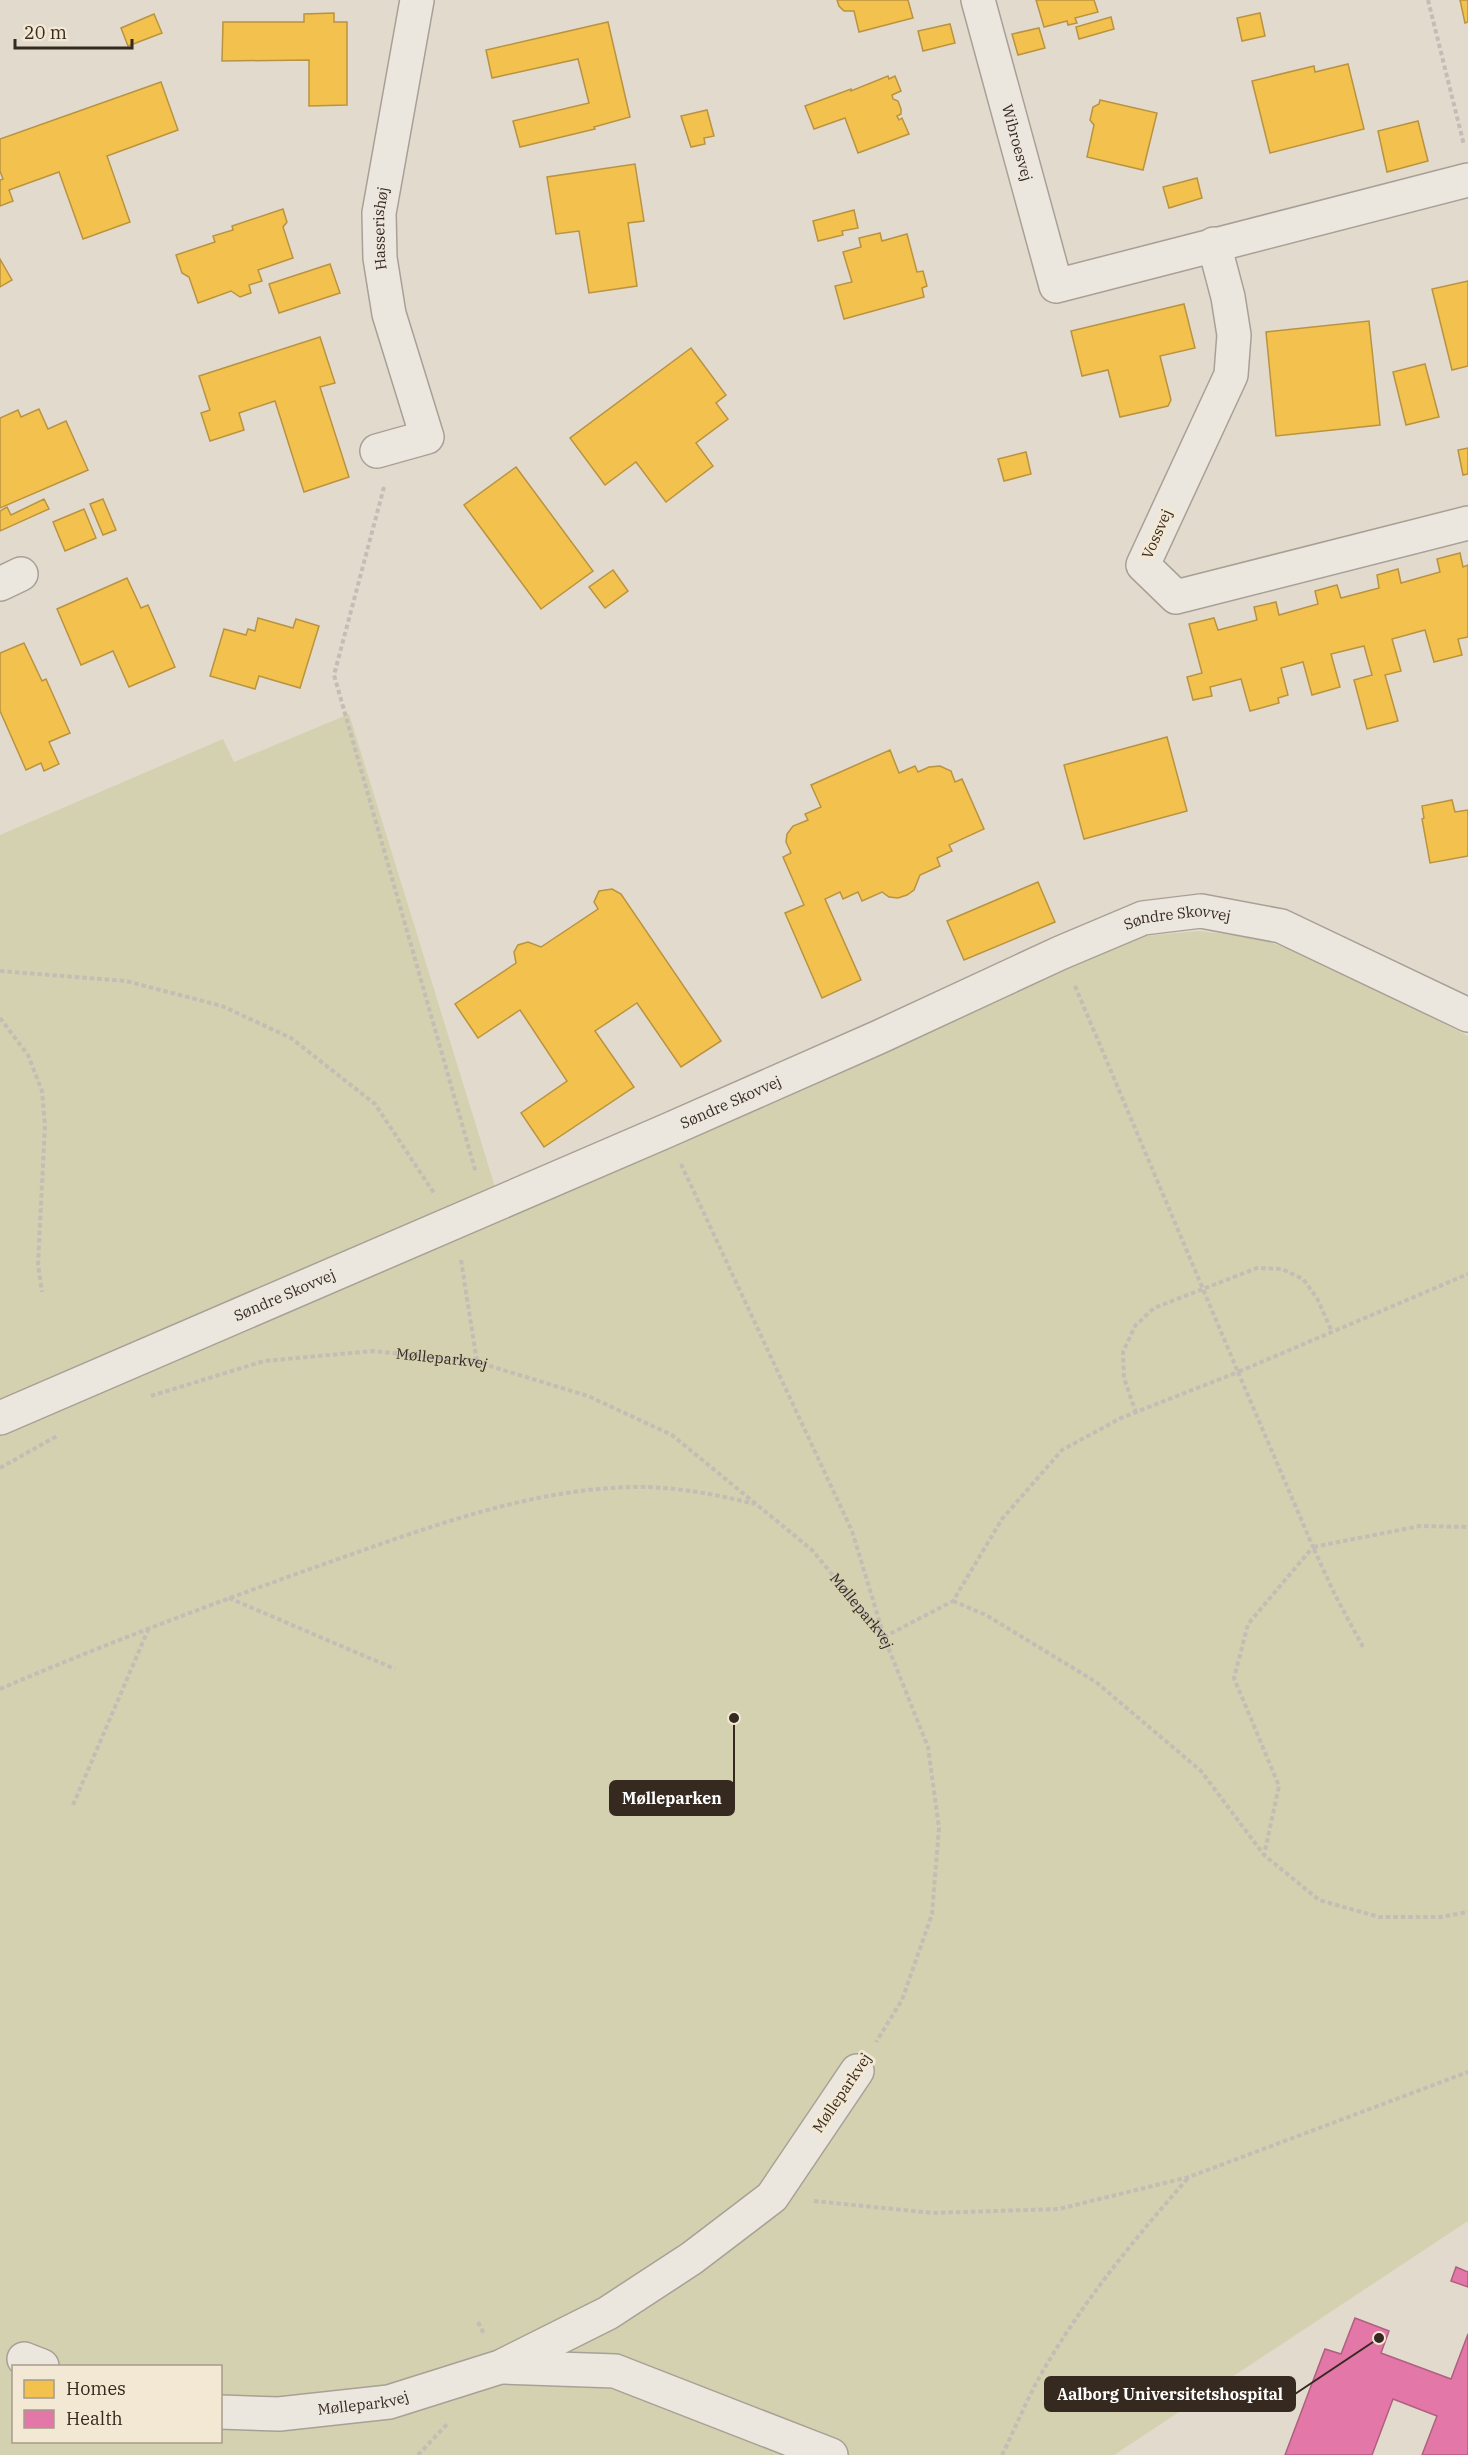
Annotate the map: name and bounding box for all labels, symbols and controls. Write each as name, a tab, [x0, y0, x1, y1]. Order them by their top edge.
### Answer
scale bar	[15, 12, 132, 50]
text: 20 m	[24, 21, 67, 44]
street label: Wibroesvej	[998, 102, 1037, 183]
street label: Hasserishøj	[369, 185, 393, 272]
street label: Vossvej	[1137, 506, 1176, 562]
street label: Søndre Skovvej	[1121, 901, 1233, 934]
street label: Søndre Skovvej	[677, 1071, 784, 1133]
street label: Søndre Skovvej	[231, 1265, 338, 1325]
street label: Mølleparkvej	[395, 1343, 490, 1374]
street label: Mølleparkvej	[826, 1569, 898, 1651]
callout: Mølleparken	[610, 1781, 734, 1815]
text: Mølleparken	[622, 1788, 722, 1808]
street label: Mølleparkvej	[808, 2049, 875, 2136]
legend	[12, 2365, 222, 2443]
text: Homes	[66, 2377, 126, 2400]
callout: Aalborg Universitetshospital	[1045, 2377, 1295, 2411]
text: Aalborg Universitetshospital	[1057, 2384, 1283, 2404]
street label: Mølleparkvej	[317, 2386, 411, 2419]
text: Health	[66, 2407, 123, 2430]

